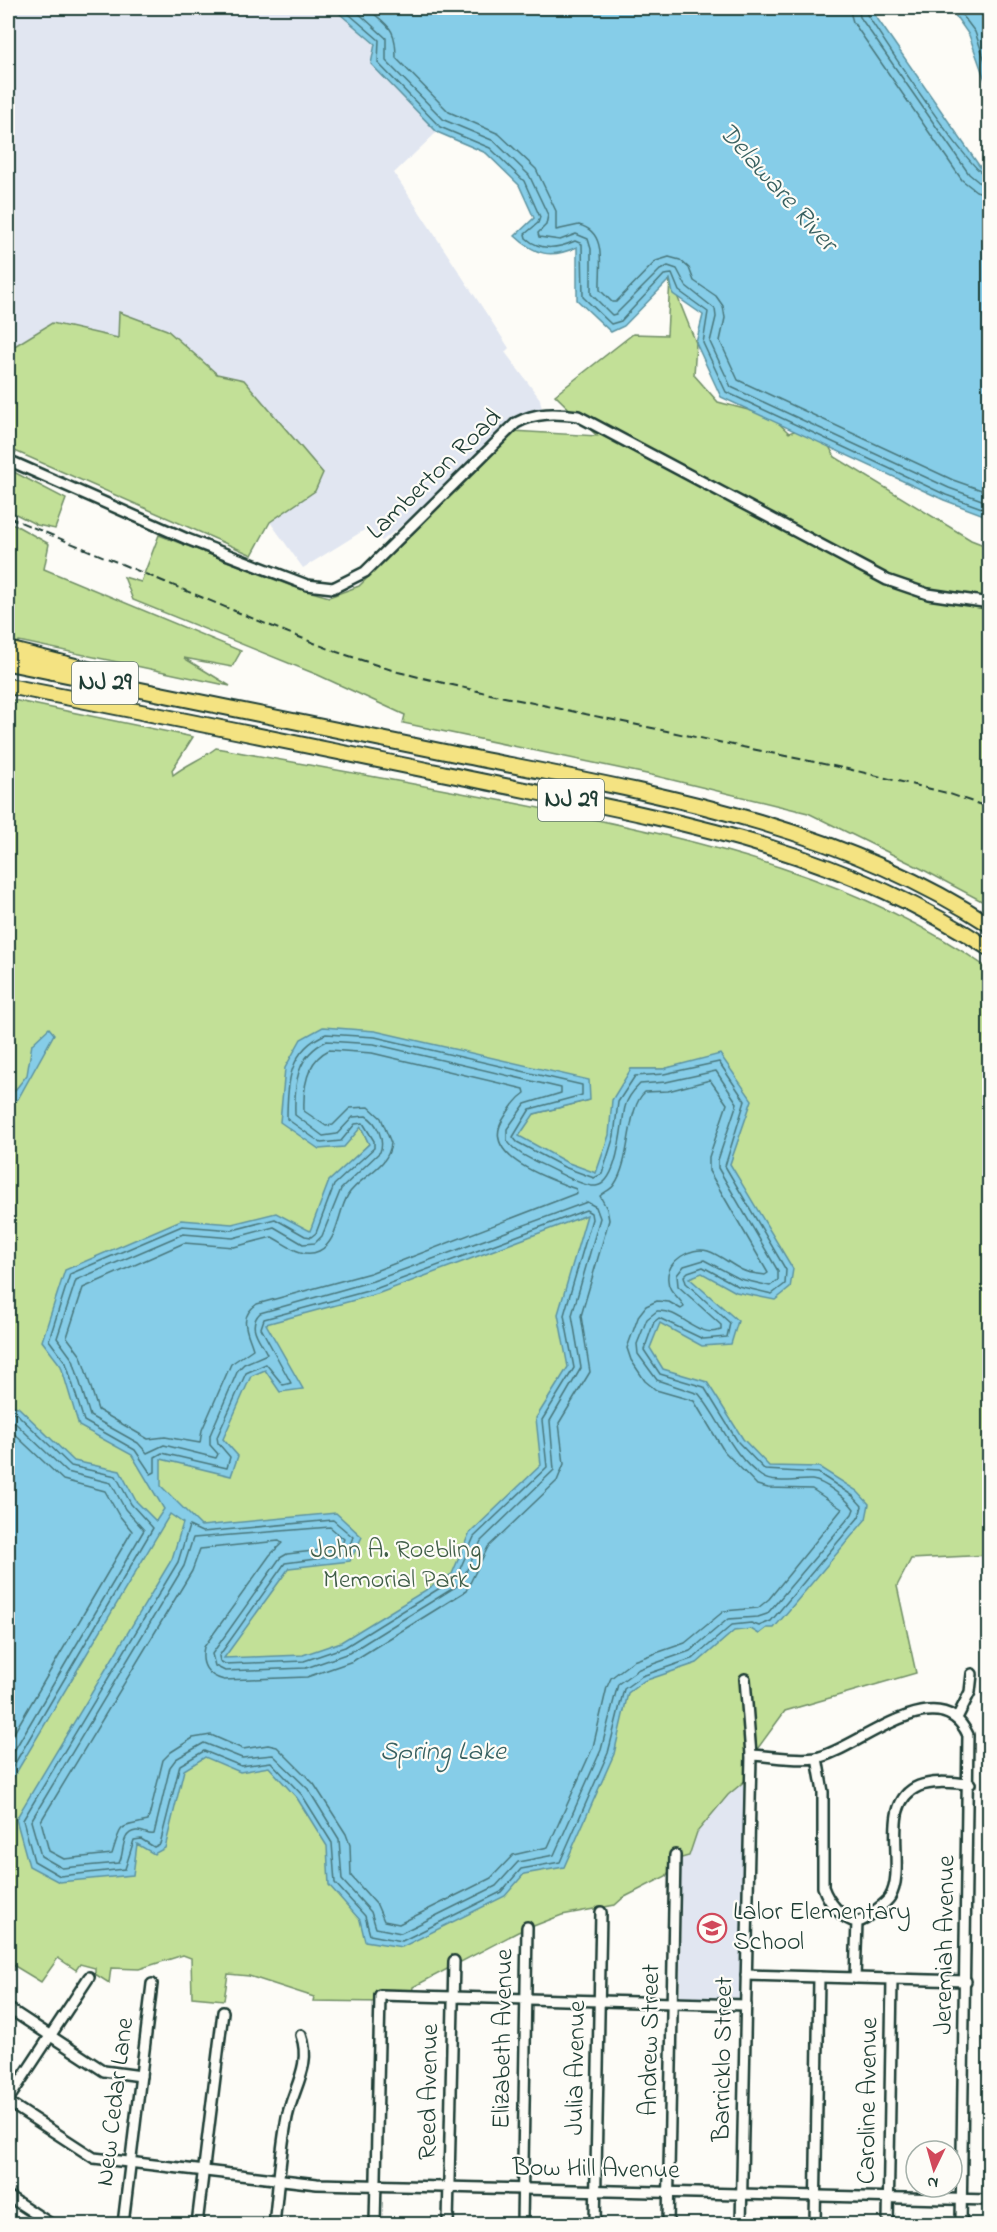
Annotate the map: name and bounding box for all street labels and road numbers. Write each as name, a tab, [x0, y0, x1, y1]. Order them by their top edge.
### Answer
street label: Lamberton Road	[359, 400, 512, 550]
road number: NJ 29	[72, 662, 138, 704]
road number: NJ 29	[538, 779, 604, 821]
street label: Jeremiah Avenue	[925, 1855, 967, 2035]
street label: Elizabeth Avenue	[483, 1948, 525, 2130]
street label: Andrew Street	[631, 1963, 671, 2116]
street label: Barricklo Street	[704, 1976, 744, 2143]
street label: Julia Avenue	[557, 2000, 597, 2136]
street label: New Cedar Lane	[87, 2015, 145, 2189]
street label: Caroline Avenue	[849, 2017, 889, 2185]
street label: Reed Avenue	[410, 2023, 450, 2161]
street label: Bow Hill Avenue	[511, 2150, 680, 2190]

